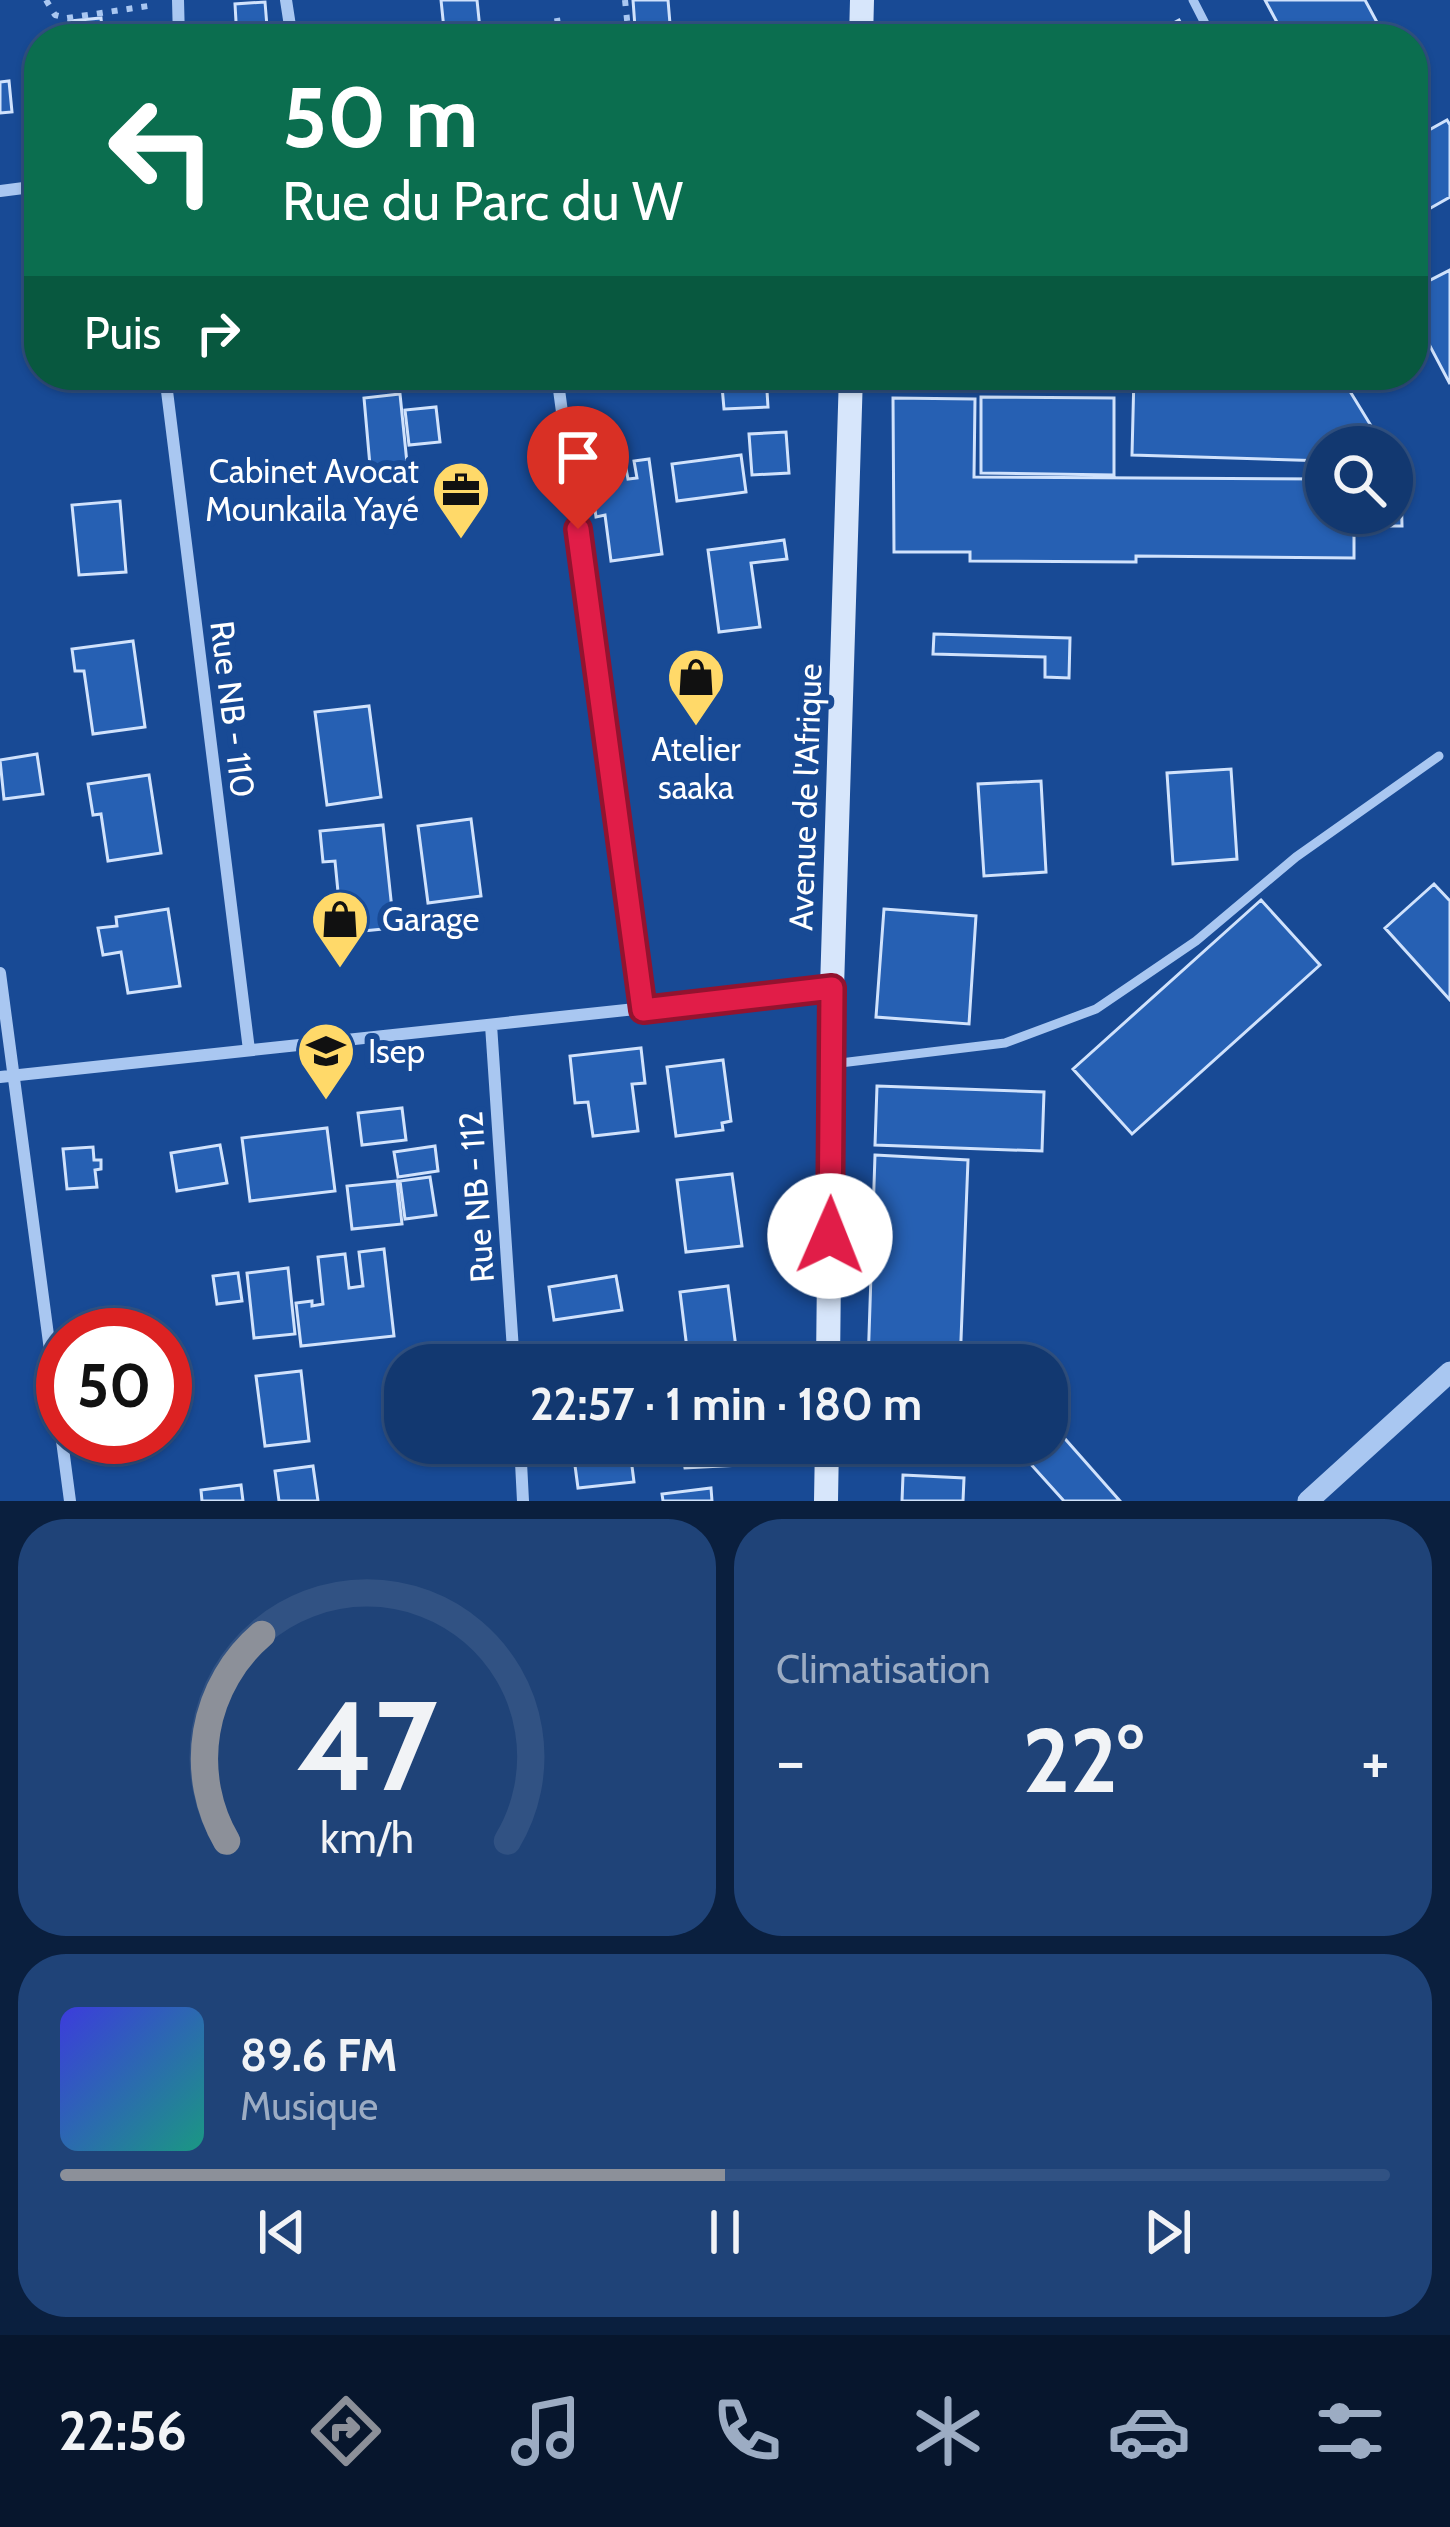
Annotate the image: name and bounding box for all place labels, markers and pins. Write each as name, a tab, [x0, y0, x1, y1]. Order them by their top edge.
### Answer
pin	[527, 406, 629, 529]
place label: Cabinet Avocat Mounkaila Yayé	[205, 451, 419, 529]
office icon: Cabinet Avocat Mounkaila Yayé	[430, 459, 492, 541]
shop icon: Atelier saaka	[665, 646, 727, 728]
place label: Atelier saaka	[651, 729, 741, 807]
shop icon: Garage	[309, 888, 371, 970]
place label: Garage	[382, 899, 479, 939]
school or university icon: Isep	[295, 1020, 357, 1102]
place label: Isep	[368, 1031, 425, 1071]

